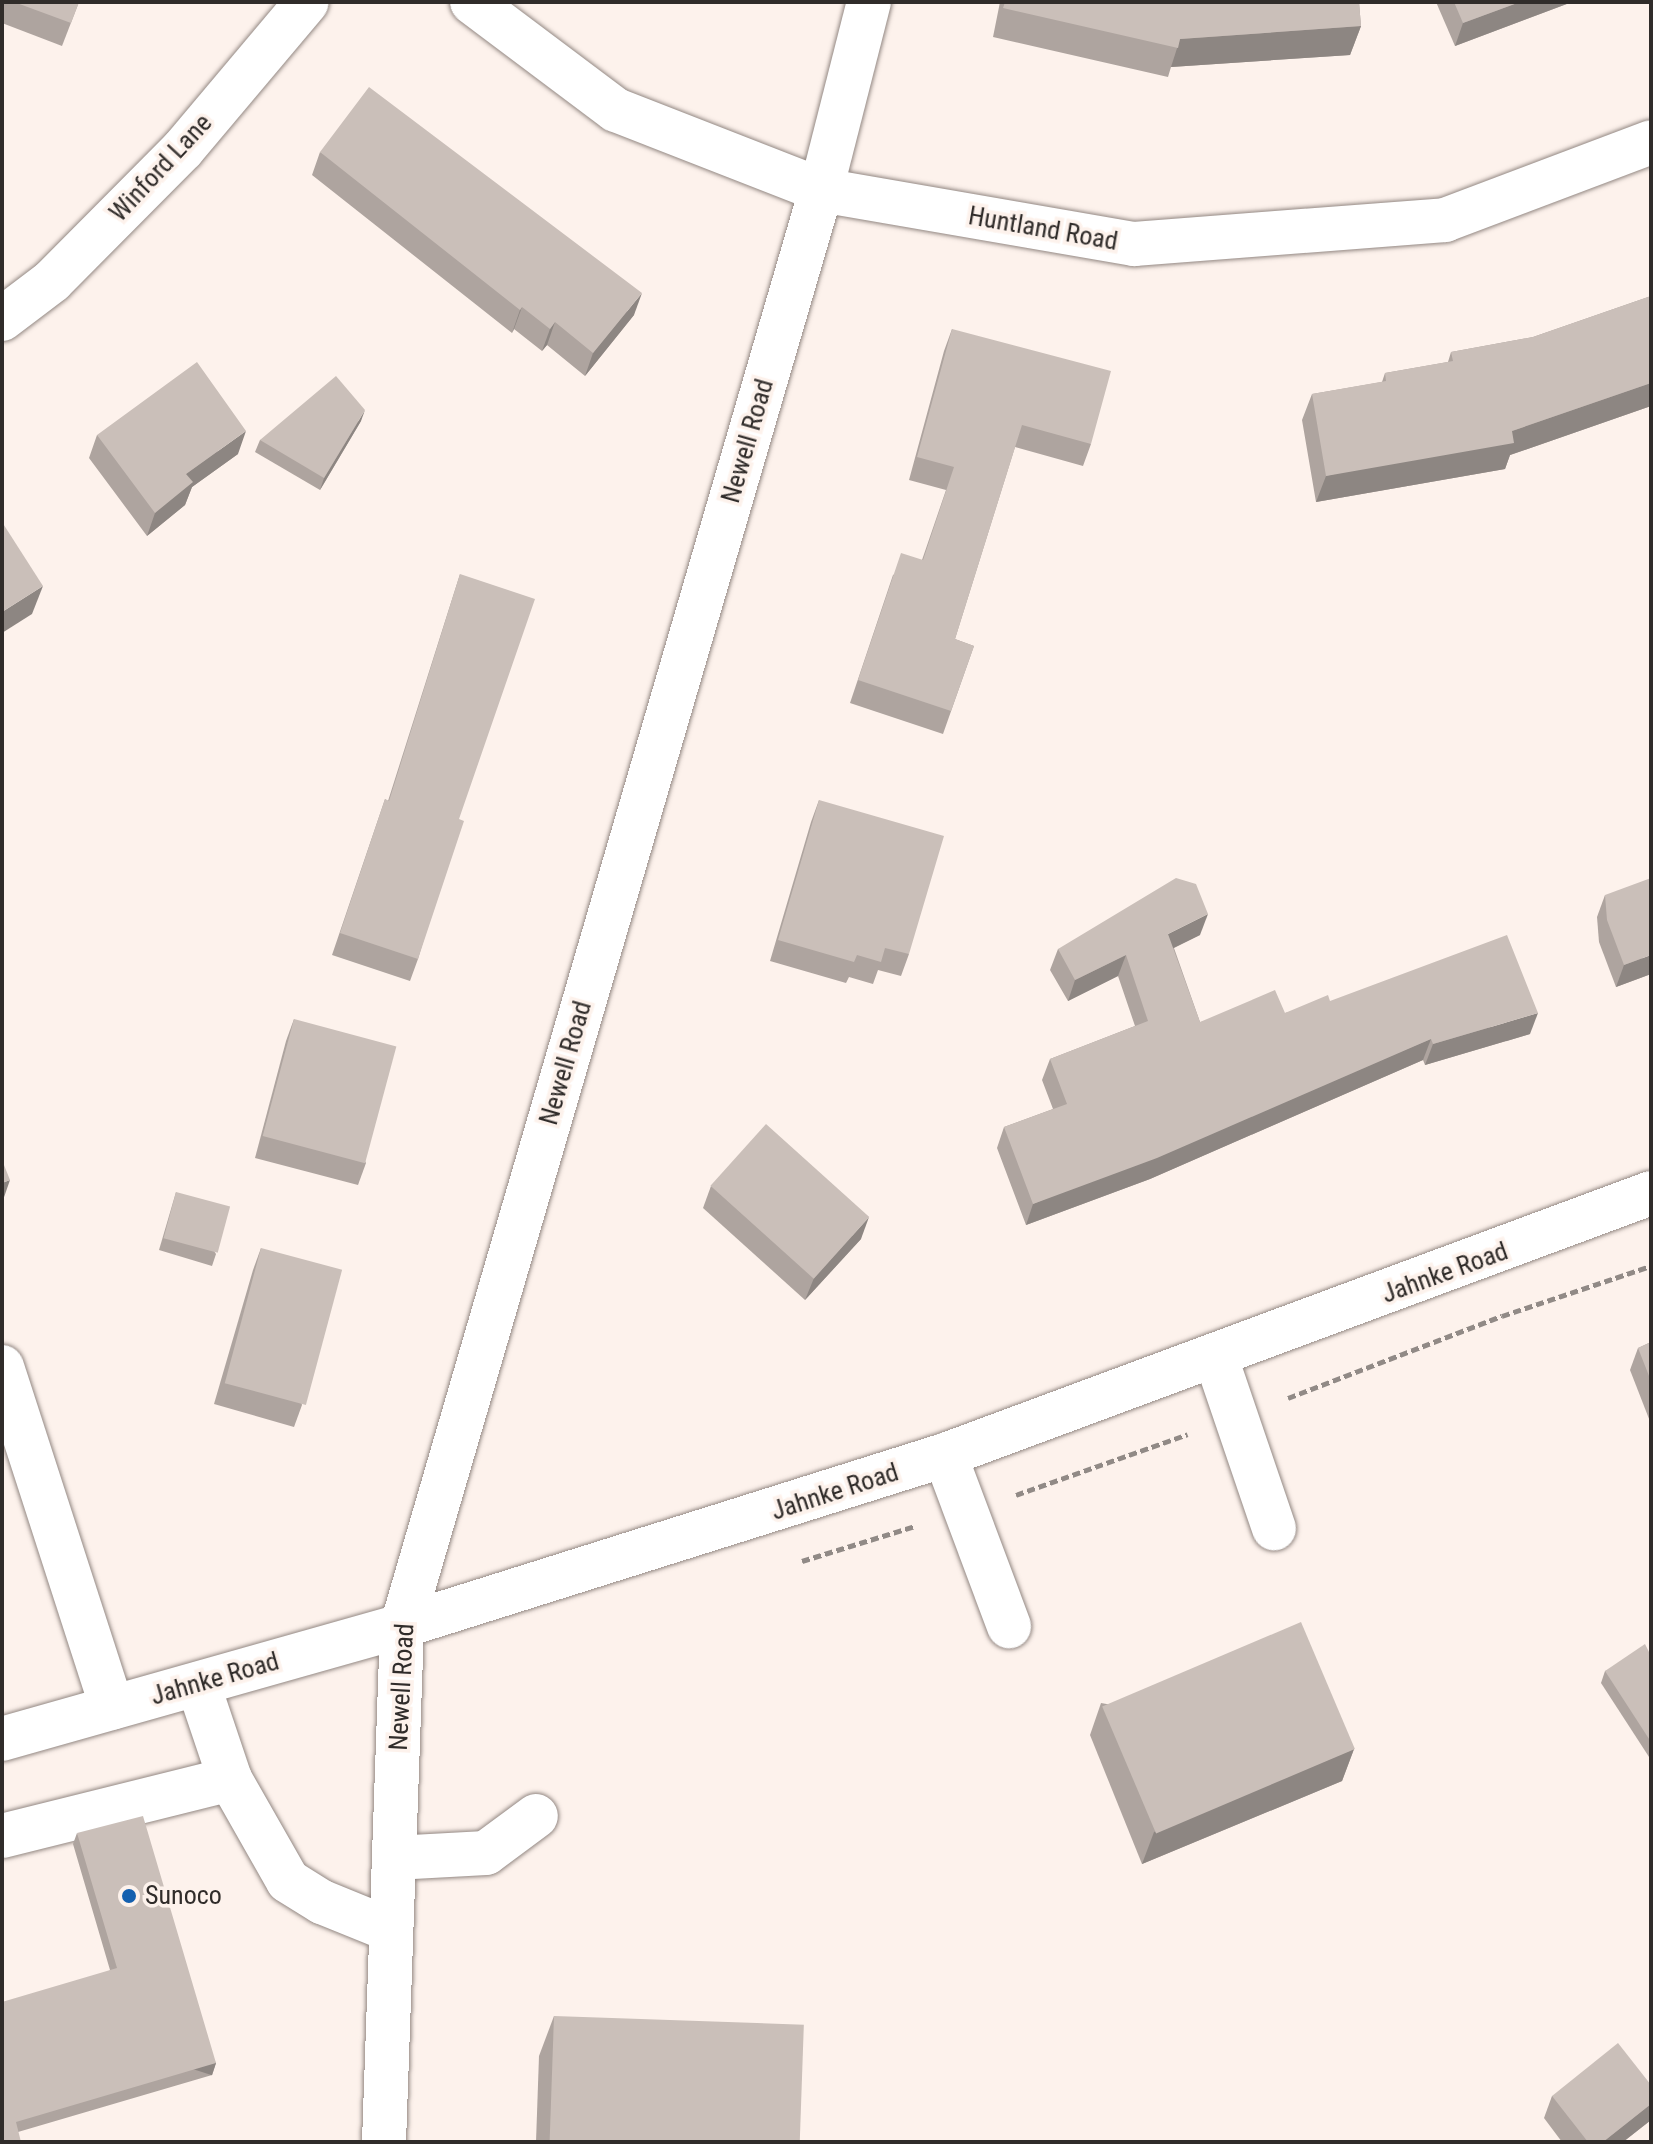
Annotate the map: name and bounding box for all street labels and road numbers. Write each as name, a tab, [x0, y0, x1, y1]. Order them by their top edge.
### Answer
street label: Winford Lane	[103, 108, 219, 228]
street label: Huntland Road	[966, 201, 1120, 257]
street label: Newell Road	[715, 375, 781, 507]
street label: Newell Road	[533, 997, 599, 1129]
street label: Jahnke Road	[1378, 1236, 1512, 1310]
street label: Jahnke Road	[767, 1457, 903, 1527]
street label: Newell Road	[383, 1623, 421, 1751]
street label: Jahnke Road	[147, 1646, 283, 1712]

